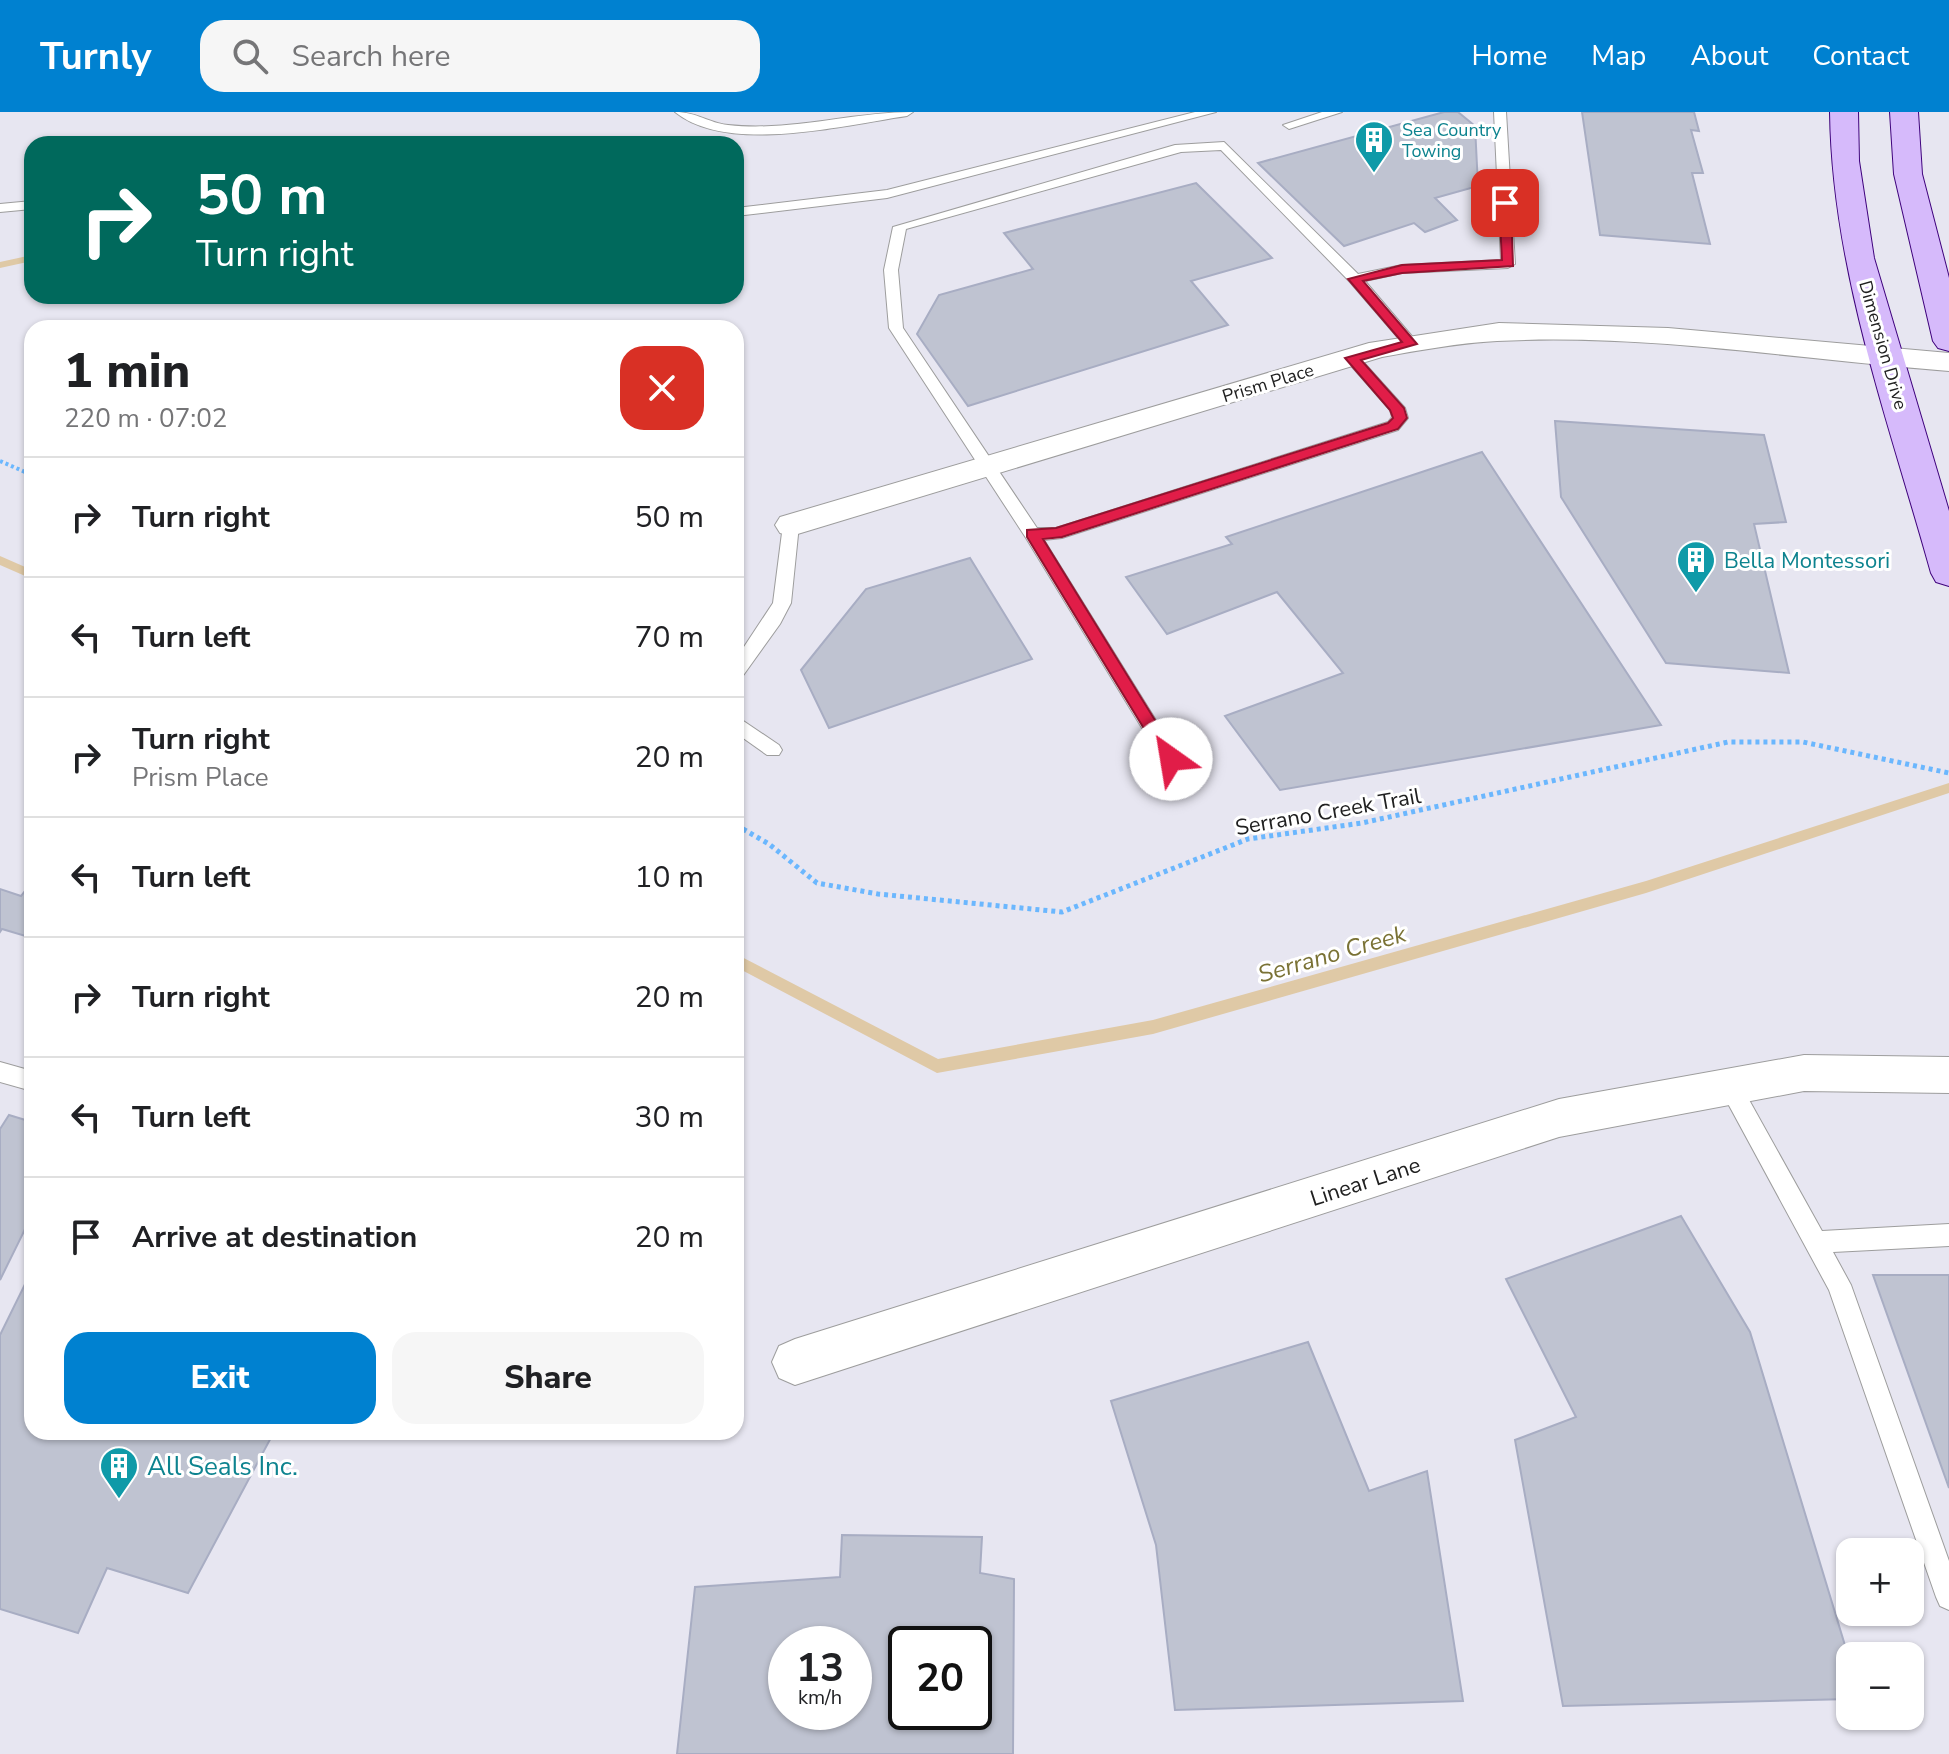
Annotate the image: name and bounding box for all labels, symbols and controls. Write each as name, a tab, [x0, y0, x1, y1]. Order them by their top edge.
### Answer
search box	[200, 20, 760, 92]
text: Turnly	[40, 31, 152, 82]
icon: search	[228, 34, 272, 78]
text: Search here	[292, 36, 451, 77]
text: Home	[1472, 37, 1547, 75]
text: Map	[1591, 37, 1646, 75]
text: About	[1690, 37, 1768, 75]
text: Contact	[1812, 37, 1909, 75]
place label: Sea Country Towing	[1402, 118, 1502, 163]
building icon: Sea Country Towing	[1353, 119, 1395, 174]
text: 50 m	[196, 157, 327, 234]
icon: right	[64, 168, 168, 272]
pin	[1471, 169, 1539, 237]
icon: arrive	[1483, 181, 1527, 225]
text: Turn right	[196, 230, 353, 279]
street label: Dimension Drive	[1853, 278, 1913, 412]
text: 1 min	[64, 338, 190, 404]
button: close	[620, 346, 704, 430]
street label: Prism Place	[1219, 358, 1317, 408]
text: 220 m · 07:02	[64, 401, 227, 436]
icon: right	[64, 495, 108, 539]
text: Turn right	[132, 497, 270, 538]
text: 50 m	[635, 497, 704, 538]
building icon: Bella Montessori	[1675, 539, 1717, 594]
place label: Bella Montessori	[1724, 546, 1890, 576]
icon: left	[64, 615, 108, 659]
text: Turn left	[132, 617, 250, 658]
text: 70 m	[635, 617, 704, 658]
position arrow	[1129, 717, 1213, 801]
text: Turn right	[132, 719, 270, 760]
icon: right	[64, 735, 108, 779]
text: 20 m	[635, 737, 704, 778]
text: Prism Place	[132, 760, 269, 795]
street label: Serrano Creek Trail	[1233, 781, 1424, 843]
icon: left	[64, 855, 108, 899]
text: Turn left	[132, 857, 250, 898]
text: 10 m	[635, 857, 704, 898]
water label: Serrano Creek	[1254, 917, 1411, 990]
icon: right	[64, 975, 108, 1019]
text: Turn right	[132, 977, 270, 1018]
text: 20 m	[635, 977, 704, 1018]
icon: left	[64, 1095, 108, 1139]
text: Turn left	[132, 1097, 250, 1138]
text: 30 m	[635, 1097, 704, 1138]
street label: Linear Lane	[1306, 1150, 1424, 1214]
icon: arrive	[64, 1215, 108, 1259]
text: Arrive at destination	[132, 1217, 417, 1258]
text: 20 m	[635, 1217, 704, 1258]
button: Exit	[64, 1332, 376, 1424]
button: Share	[392, 1332, 704, 1424]
building icon: All Seals Inc.	[98, 1445, 140, 1500]
place label: All Seals Inc.	[147, 1449, 298, 1484]
map controls	[1836, 1538, 1924, 1730]
button: +	[1836, 1538, 1924, 1626]
speed limit sign: 20	[888, 1626, 992, 1730]
text: 13	[796, 1641, 844, 1695]
button: −	[1836, 1642, 1924, 1730]
text: km/h	[798, 1684, 842, 1711]

